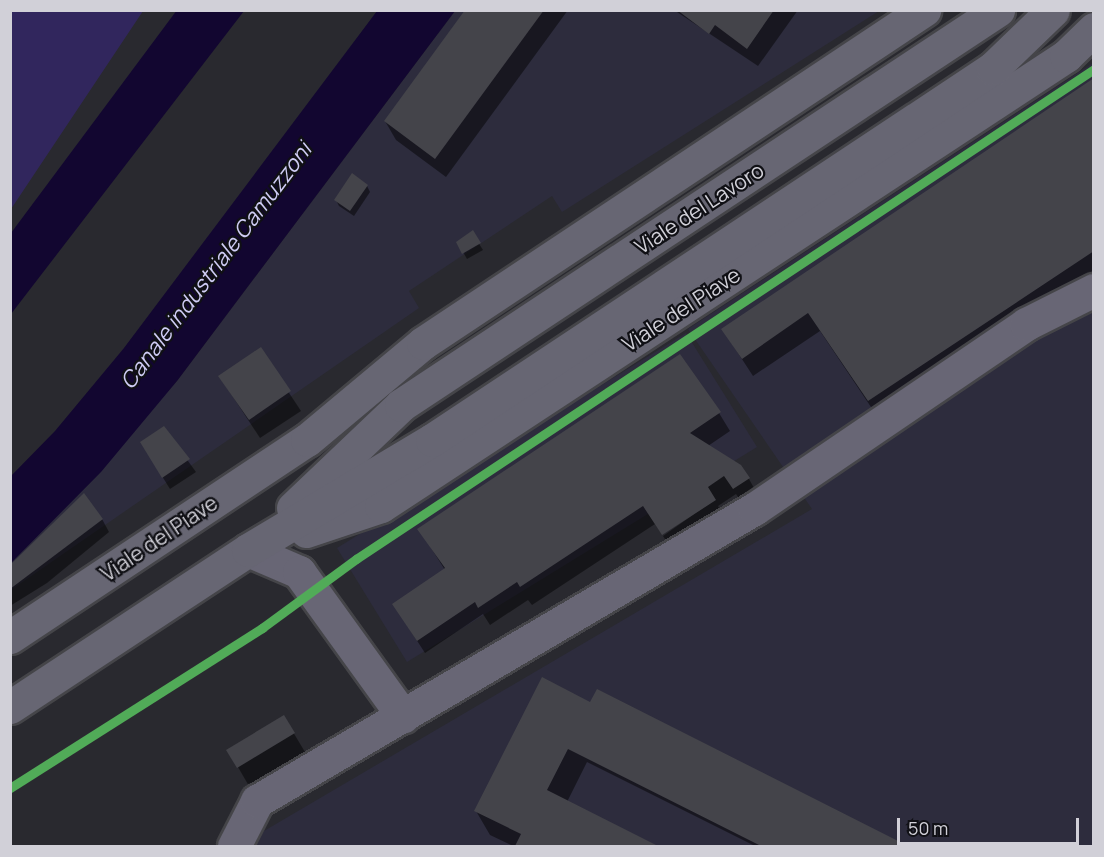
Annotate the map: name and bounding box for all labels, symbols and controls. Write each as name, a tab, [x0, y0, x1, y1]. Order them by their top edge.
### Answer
water label: Canale industriale Camuzzoni	[115, 138, 317, 394]
street label: Viale del Lavoro	[630, 157, 768, 259]
street label: Viale del Piave	[617, 262, 745, 356]
street label: Viale del Piave	[96, 490, 222, 586]
scale bar	[900, 806, 1082, 844]
text: 50 m	[908, 816, 948, 840]

